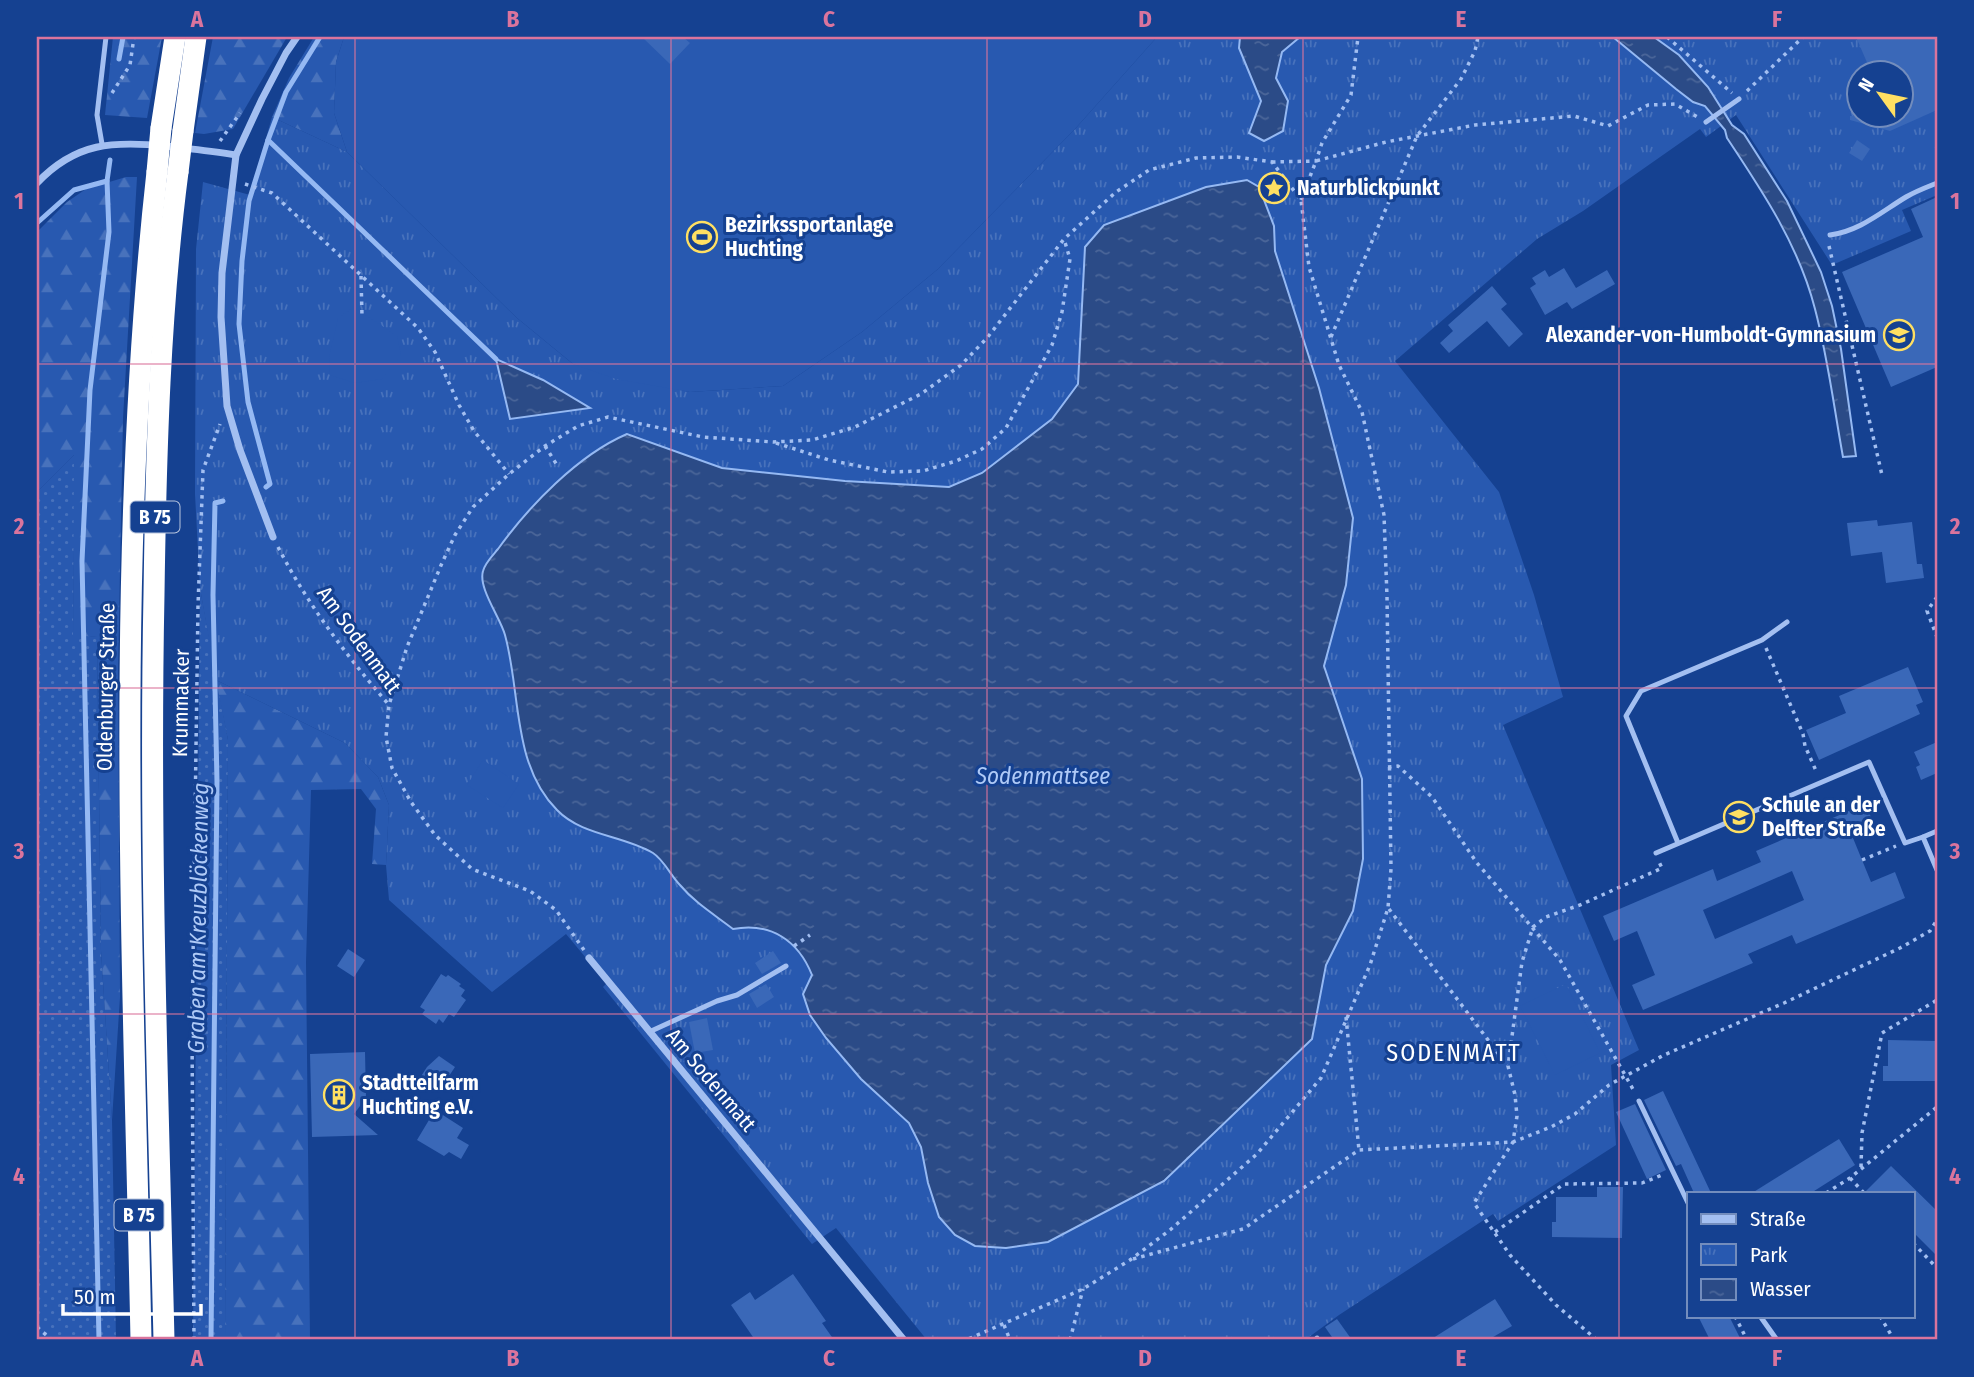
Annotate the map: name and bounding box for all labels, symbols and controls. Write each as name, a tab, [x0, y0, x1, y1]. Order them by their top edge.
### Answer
text: A	[190, 5, 204, 33]
text: B	[507, 5, 520, 33]
text: C	[823, 5, 835, 33]
text: D	[1138, 5, 1152, 33]
text: E	[1456, 5, 1467, 33]
text: F	[1772, 5, 1782, 33]
north arrow	[1844, 60, 1914, 130]
text: N	[1853, 74, 1879, 96]
place icon: Naturblickpunkt	[1257, 171, 1291, 205]
place label: Naturblickpunkt	[1297, 175, 1440, 201]
text: 1	[14, 187, 24, 215]
text: 1	[1950, 187, 1960, 215]
place label: Bezirkssportanlage Huchting	[725, 212, 894, 262]
sports icon: Bezirkssportanlage Huchting	[685, 220, 719, 254]
school or university icon: Alexander-von-Humboldt-Gymnasium	[1882, 318, 1916, 352]
place label: Alexander-von-Humboldt-Gymnasium	[1545, 322, 1876, 348]
road number: B 75	[130, 502, 180, 532]
text: 2	[13, 512, 25, 540]
text: 2	[1949, 512, 1961, 540]
street label: Am Sodenmatt	[311, 581, 407, 699]
street label: Oldenburger Straße	[92, 603, 120, 771]
street label: Krummacker	[167, 648, 195, 757]
water label: Sodenmattsee	[975, 762, 1110, 790]
water label: Graben am Kreuzblöckenweg	[182, 782, 214, 1054]
place label: Schule an der Delfter Straße	[1762, 792, 1886, 842]
school or university icon: Schule an der Delfter Straße	[1722, 800, 1756, 834]
text: 3	[13, 837, 25, 865]
text: 3	[1949, 837, 1961, 865]
street label: Am Sodenmatt	[660, 1023, 762, 1137]
district label: SODENMATT	[1386, 1039, 1522, 1067]
place label: Stadtteilfarm Huchting e.V.	[362, 1070, 479, 1120]
building icon: Stadtteilfarm Huchting e.V.	[322, 1078, 356, 1112]
text: 4	[13, 1162, 25, 1190]
text: 4	[1949, 1162, 1961, 1190]
legend	[1687, 1192, 1914, 1318]
road number: B 75	[114, 1200, 164, 1231]
text: Straße	[1750, 1206, 1806, 1232]
text: Park	[1750, 1242, 1788, 1268]
scale bar	[63, 1272, 201, 1316]
text: Wasser	[1750, 1276, 1811, 1302]
text: 50 m	[74, 1284, 116, 1310]
text: A	[190, 1344, 204, 1372]
text: B	[507, 1344, 520, 1372]
text: C	[823, 1344, 835, 1372]
text: D	[1138, 1344, 1152, 1372]
text: E	[1456, 1344, 1467, 1372]
text: F	[1772, 1344, 1782, 1372]

